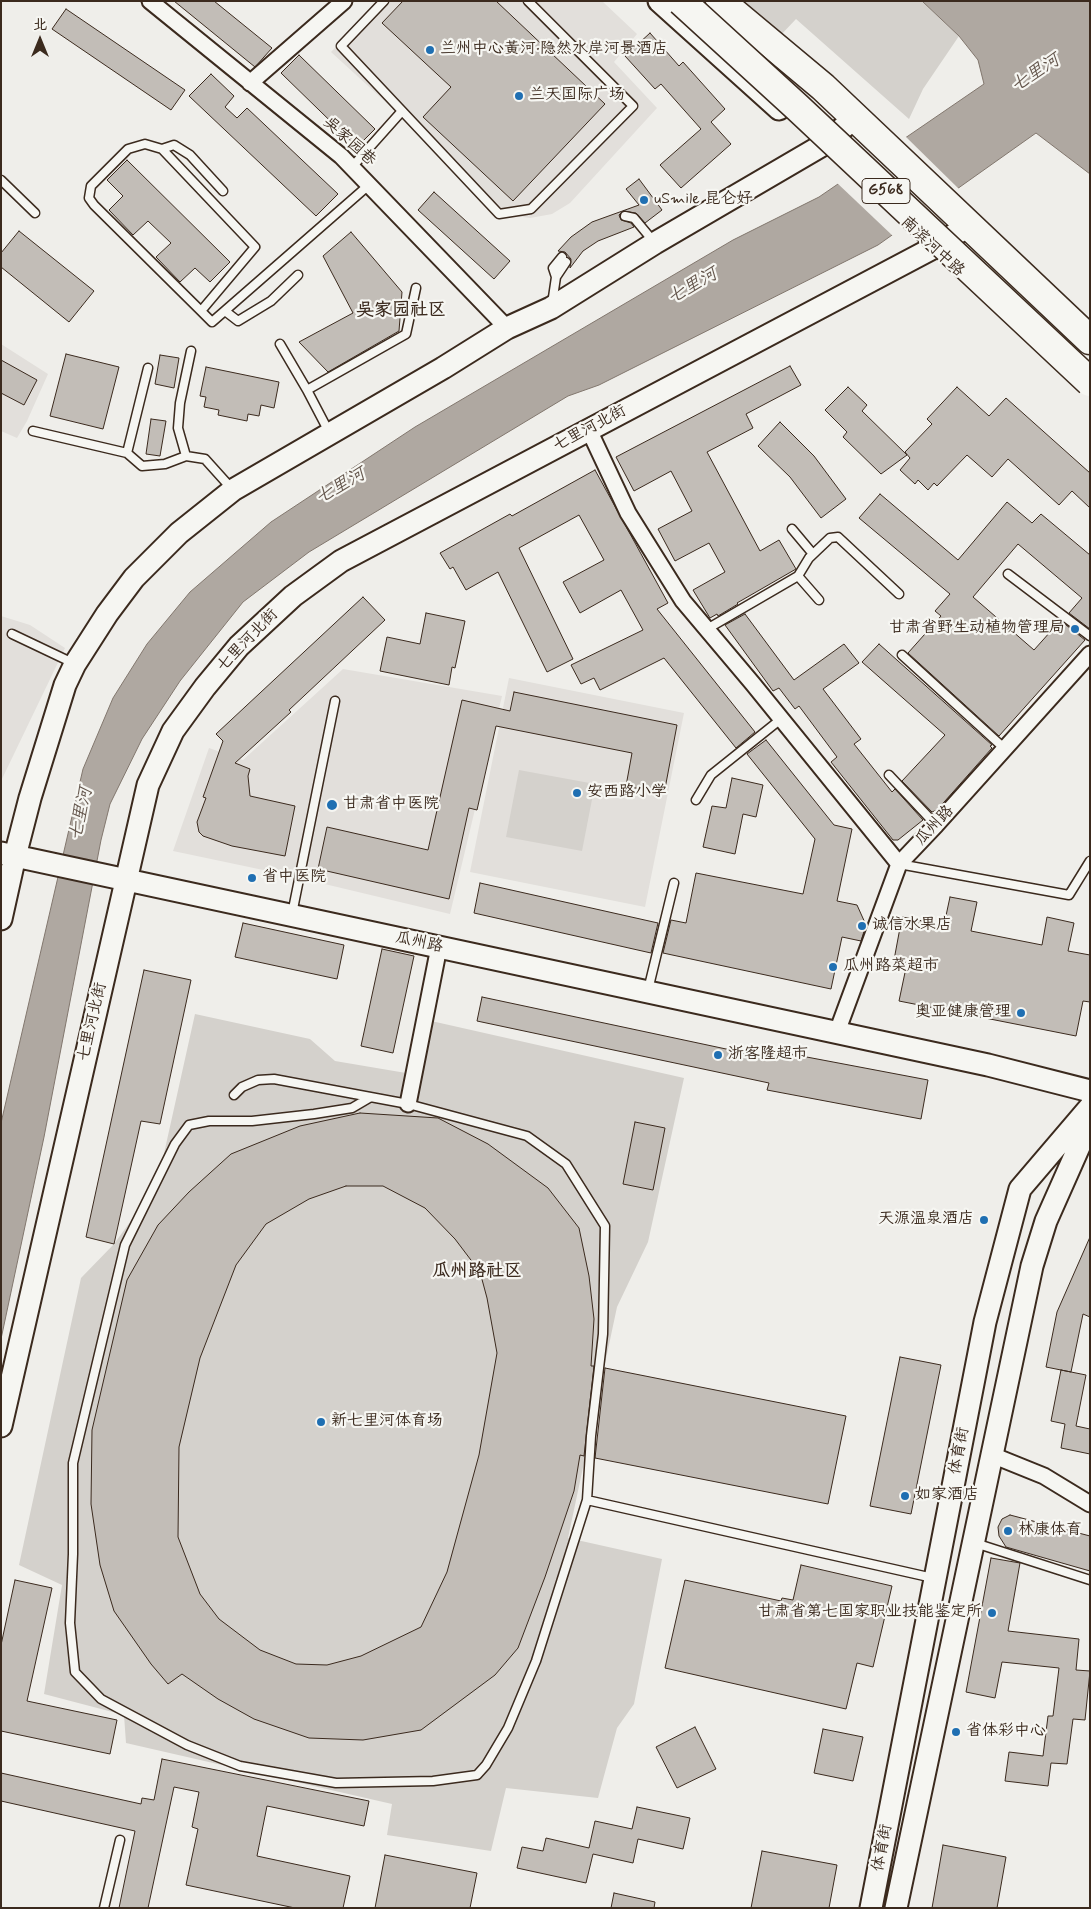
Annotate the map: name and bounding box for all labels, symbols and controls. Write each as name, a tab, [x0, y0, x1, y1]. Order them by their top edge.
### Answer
north arrow	[15, 15, 65, 65]
text: 北	[33, 16, 47, 34]
place label: 兰州中心黄河·隐然水岸河景酒店	[440, 40, 668, 60]
marker: 兰州中心黄河·隐然水岸河景酒店	[424, 44, 436, 56]
water label: 七里河	[1007, 50, 1065, 98]
place label: 兰天国际广场	[529, 86, 625, 106]
marker: 兰天国际广场	[513, 90, 525, 102]
street label: 吴家园巷	[319, 113, 379, 171]
road number: G568	[862, 178, 910, 204]
place label: uSmile 昆仑好	[654, 190, 752, 210]
marker: uSmile 昆仑好	[638, 194, 650, 206]
street label: 南滨河中路	[896, 213, 968, 281]
water label: 七里河	[664, 264, 722, 310]
district label: 吴家园社区	[356, 300, 446, 322]
street label: 七里河北街	[550, 402, 630, 456]
water label: 七里河	[312, 464, 370, 510]
street label: 七里河北街	[213, 606, 283, 676]
place label: 甘肃省野生动植物管理局	[889, 619, 1065, 639]
marker: 甘肃省野生动植物管理局	[1069, 623, 1081, 635]
place label: 安西路小学	[587, 783, 667, 803]
water label: 七里河	[66, 785, 98, 843]
marker: 安西路小学	[571, 787, 583, 799]
place label: 甘肃省中医院	[343, 795, 439, 815]
marker: 甘肃省中医院	[325, 798, 339, 812]
street label: 瓜州路	[912, 802, 958, 850]
place label: 省中医院	[262, 868, 326, 888]
marker: 省中医院	[246, 872, 258, 884]
place label: 诚信水果店	[872, 916, 952, 936]
marker: 诚信水果店	[856, 920, 868, 932]
street label: 瓜州路	[394, 929, 444, 957]
place label: 瓜州路菜超市	[843, 957, 939, 977]
marker: 瓜州路菜超市	[827, 961, 839, 973]
street label: 七里河北街	[75, 981, 111, 1063]
place label: 奥亚健康管理	[915, 1003, 1011, 1023]
marker: 奥亚健康管理	[1015, 1007, 1027, 1019]
place label: 浙客隆超市	[728, 1045, 808, 1065]
marker: 浙客隆超市	[712, 1049, 724, 1061]
place label: 天源温泉酒店	[878, 1210, 974, 1230]
marker: 天源温泉酒店	[978, 1214, 990, 1226]
district label: 瓜州路社区	[432, 1261, 522, 1283]
place label: 新七里河体育场	[331, 1412, 443, 1432]
marker: 新七里河体育场	[315, 1416, 327, 1428]
street label: 体育街	[946, 1426, 974, 1476]
place label: 如家酒店	[915, 1486, 979, 1506]
marker: 如家酒店	[899, 1490, 911, 1502]
place label: 林康体育	[1018, 1521, 1082, 1541]
marker: 林康体育	[1002, 1525, 1014, 1537]
place label: 甘肃省第七国家职业技能鉴定所	[758, 1603, 982, 1623]
marker: 甘肃省第七国家职业技能鉴定所	[986, 1607, 998, 1619]
place label: 省体彩中心	[966, 1722, 1046, 1742]
marker: 省体彩中心	[950, 1726, 962, 1738]
street label: 体育街	[869, 1823, 897, 1873]

